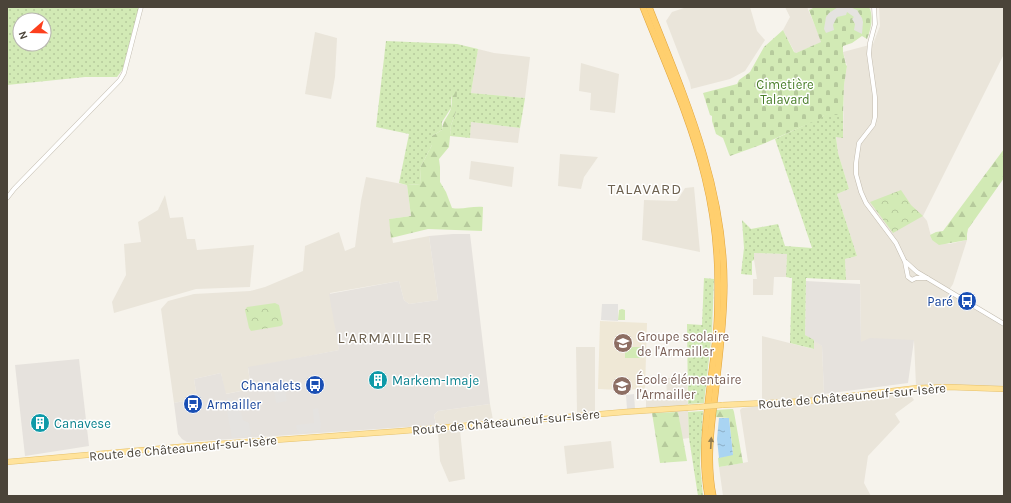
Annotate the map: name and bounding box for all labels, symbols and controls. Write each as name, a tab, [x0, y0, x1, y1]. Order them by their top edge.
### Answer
north arrow	[12, 12, 52, 52]
text: N	[16, 29, 31, 41]
park label: Cimetière Talavard	[756, 77, 814, 107]
district label: TALAVARD	[608, 180, 682, 198]
bus stop icon: Paré	[956, 290, 978, 312]
place label: Paré	[927, 294, 953, 309]
district label: L'ARMAILLER	[337, 329, 433, 347]
place label: Groupe scolaire de l'Armailler	[637, 329, 729, 359]
school or university icon: Groupe scolaire de l'Armailler	[612, 332, 634, 354]
building icon: Markem-Imaje	[367, 369, 389, 391]
place label: École élémentaire l'Armailler	[636, 370, 742, 402]
place label: Markem-Imaje	[392, 373, 480, 388]
bus stop icon: Chanalets	[304, 374, 326, 396]
school or university icon: École élémentaire l'Armailler	[611, 375, 633, 397]
place label: Chanalets	[241, 378, 301, 393]
street label: Route de Châteauneuf-sur-Isère	[757, 380, 947, 412]
bus stop icon: Armailler	[182, 393, 204, 415]
place label: Armailler	[207, 397, 261, 412]
street label: Route de Châteauneuf-sur-Isère	[411, 406, 601, 438]
building icon: Canavese	[29, 412, 51, 434]
place label: Canavese	[54, 416, 111, 431]
street label: Route de Châteauneuf-sur-Isère	[88, 432, 278, 464]
one-way arrow	[707, 437, 714, 449]

